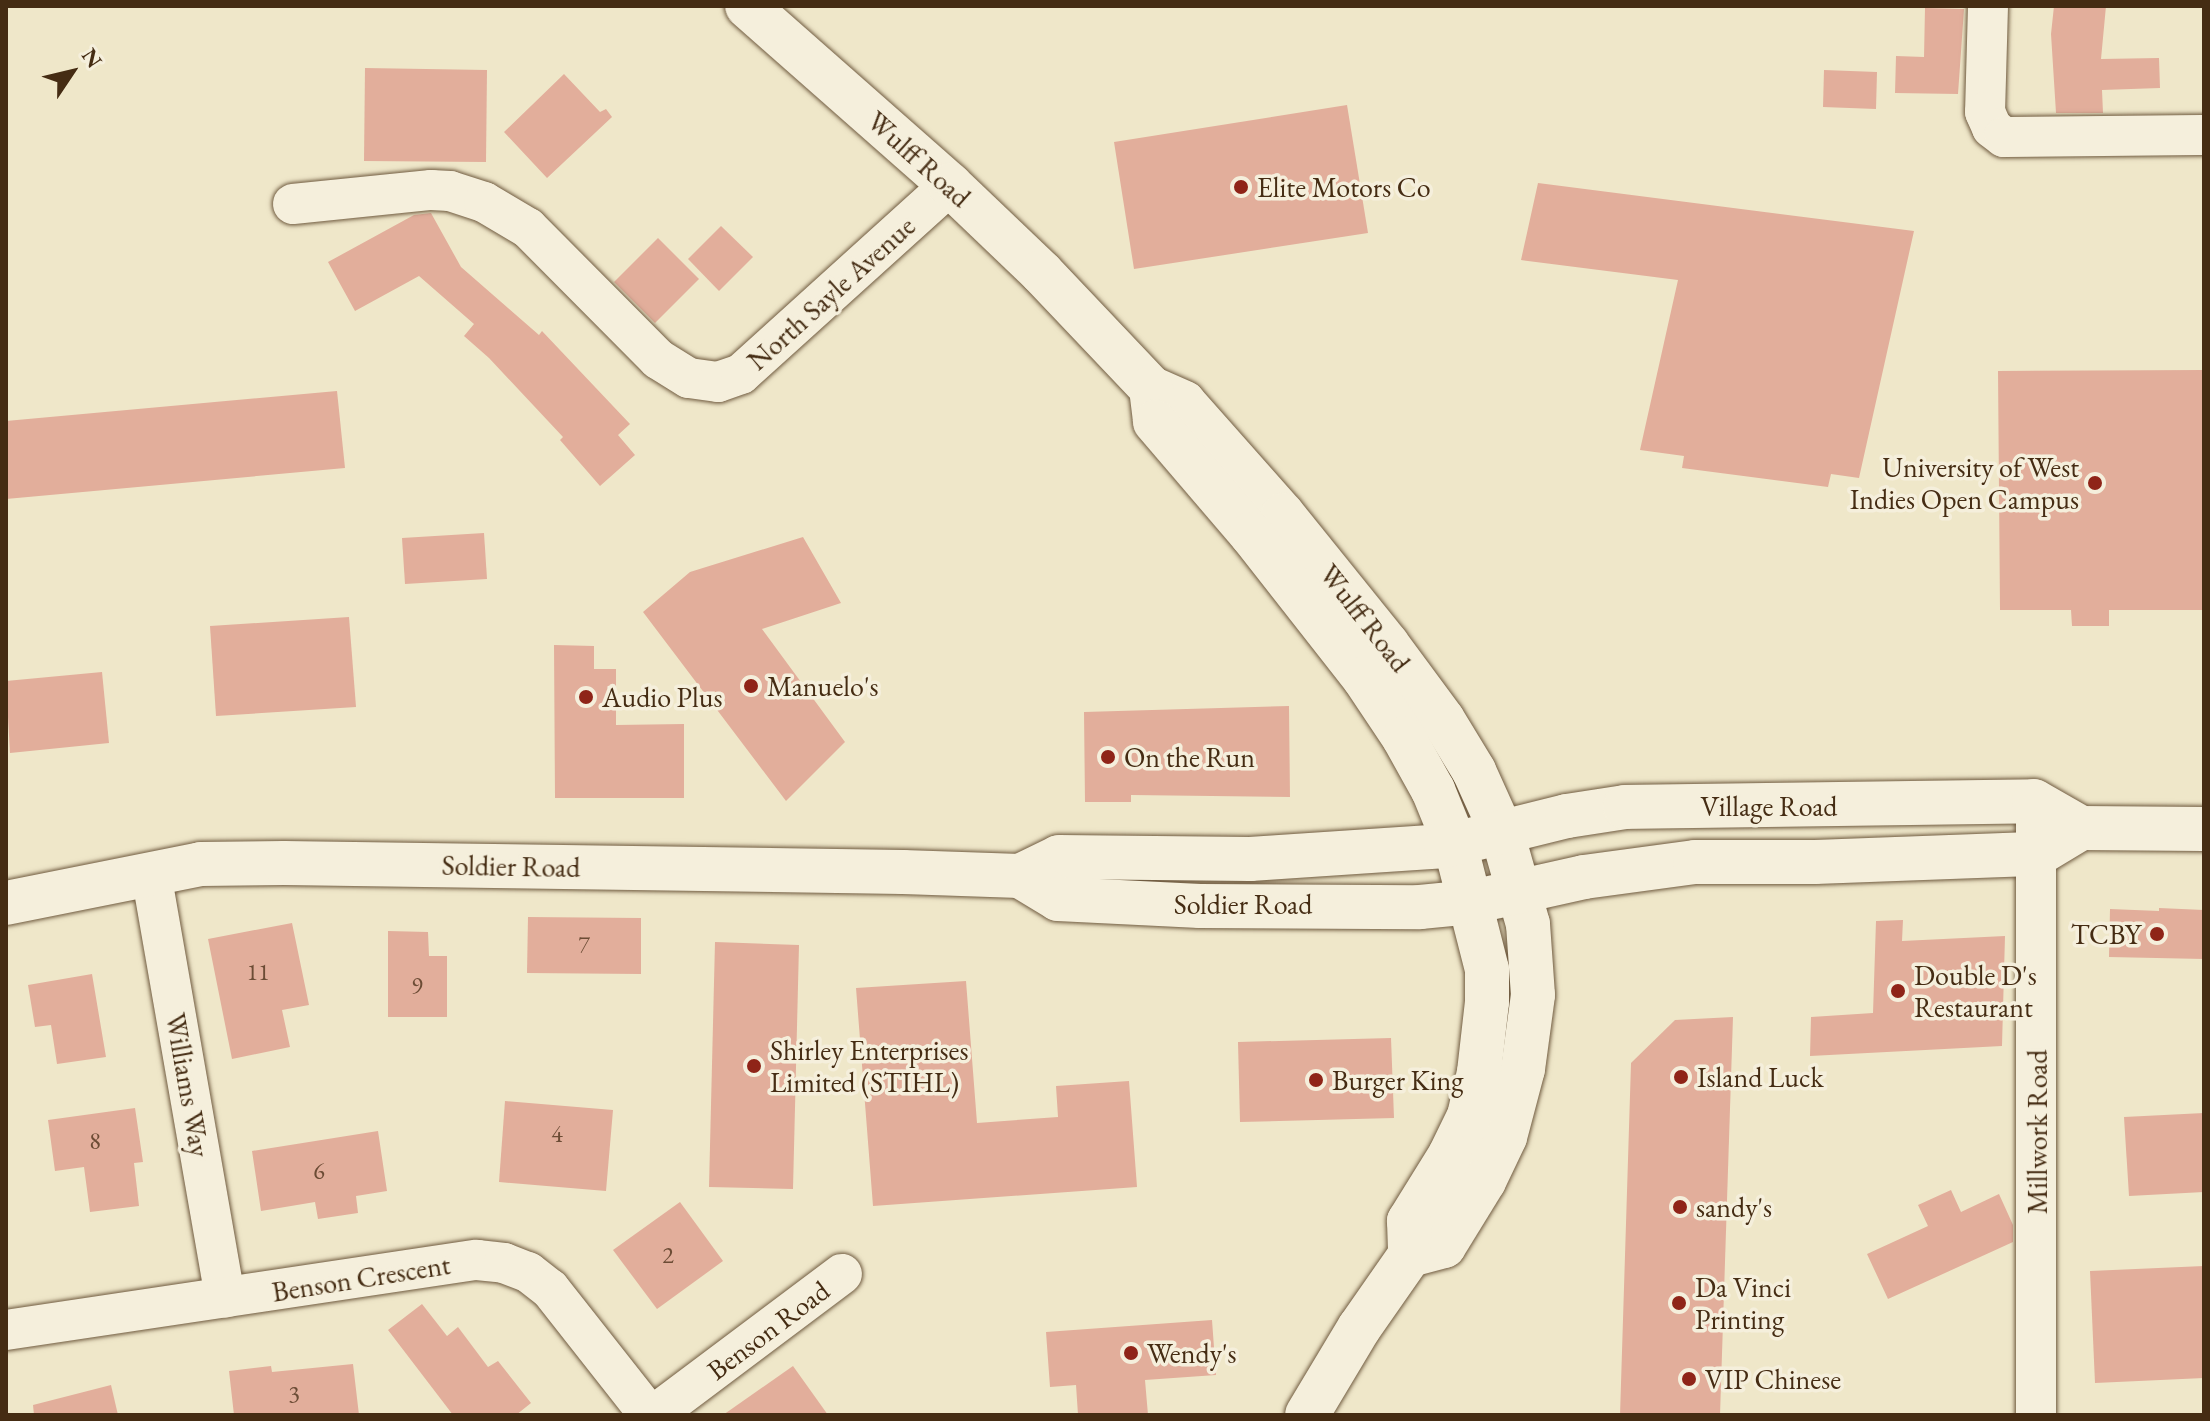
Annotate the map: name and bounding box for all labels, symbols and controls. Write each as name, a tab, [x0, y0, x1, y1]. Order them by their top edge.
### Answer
north arrow	[32, 32, 112, 112]
text: N	[75, 42, 109, 74]
street label: Wulff Road	[860, 104, 978, 214]
place label: Elite Motors Co	[1257, 170, 1431, 204]
marker: Elite Motors Co	[1232, 178, 1250, 196]
street label: North Sayle Avenue	[740, 209, 922, 377]
place label: University of West Indies Open Campus	[1850, 450, 2079, 516]
marker: University of West Indies Open Campus	[2086, 474, 2104, 492]
street label: Wulff Road	[1313, 557, 1417, 679]
place label: Manuelo's	[767, 669, 879, 703]
marker: Manuelo's	[742, 677, 760, 695]
place label: Audio Plus	[602, 680, 723, 714]
marker: Audio Plus	[577, 688, 595, 706]
place label: On the Run	[1124, 740, 1255, 774]
marker: On the Run	[1099, 748, 1117, 766]
street label: Village Road	[1700, 789, 1838, 823]
street label: Soldier Road	[441, 848, 581, 884]
street label: Soldier Road	[1174, 887, 1312, 921]
place label: TCBY	[2071, 917, 2141, 951]
marker: TCBY	[2148, 925, 2166, 943]
house number: 7	[578, 931, 590, 959]
house number: 11	[246, 958, 270, 986]
place label: Double D's Restaurant	[1914, 958, 2037, 1024]
house number: 9	[411, 972, 423, 1000]
marker: Double D's Restaurant	[1889, 982, 1907, 1000]
street label: Williams Way	[159, 1010, 217, 1160]
place label: Shirley Enterprises Limited (STIHL)	[770, 1033, 969, 1099]
street label: Millwork Road	[2020, 1050, 2054, 1214]
marker: Shirley Enterprises Limited (STIHL)	[745, 1057, 763, 1075]
place label: Island Luck	[1697, 1060, 1824, 1094]
place label: Burger King	[1332, 1063, 1463, 1097]
marker: Island Luck	[1672, 1068, 1690, 1086]
marker: Burger King	[1307, 1071, 1325, 1089]
house number: 4	[551, 1120, 563, 1148]
house number: 8	[89, 1127, 101, 1155]
house number: 6	[313, 1157, 325, 1185]
place label: sandy's	[1696, 1190, 1772, 1224]
marker: sandy's	[1671, 1198, 1689, 1216]
house number: 2	[662, 1241, 674, 1269]
street label: Benson Crescent	[270, 1247, 452, 1309]
place label: Da Vinci Printing	[1695, 1270, 1791, 1336]
street label: Benson Road	[700, 1273, 836, 1387]
marker: Da Vinci Printing	[1670, 1294, 1688, 1312]
place label: Wendy's	[1147, 1336, 1237, 1370]
marker: Wendy's	[1122, 1344, 1140, 1362]
place label: VIP Chinese	[1705, 1362, 1841, 1396]
marker: VIP Chinese	[1680, 1370, 1698, 1388]
house number: 3	[288, 1380, 300, 1408]

